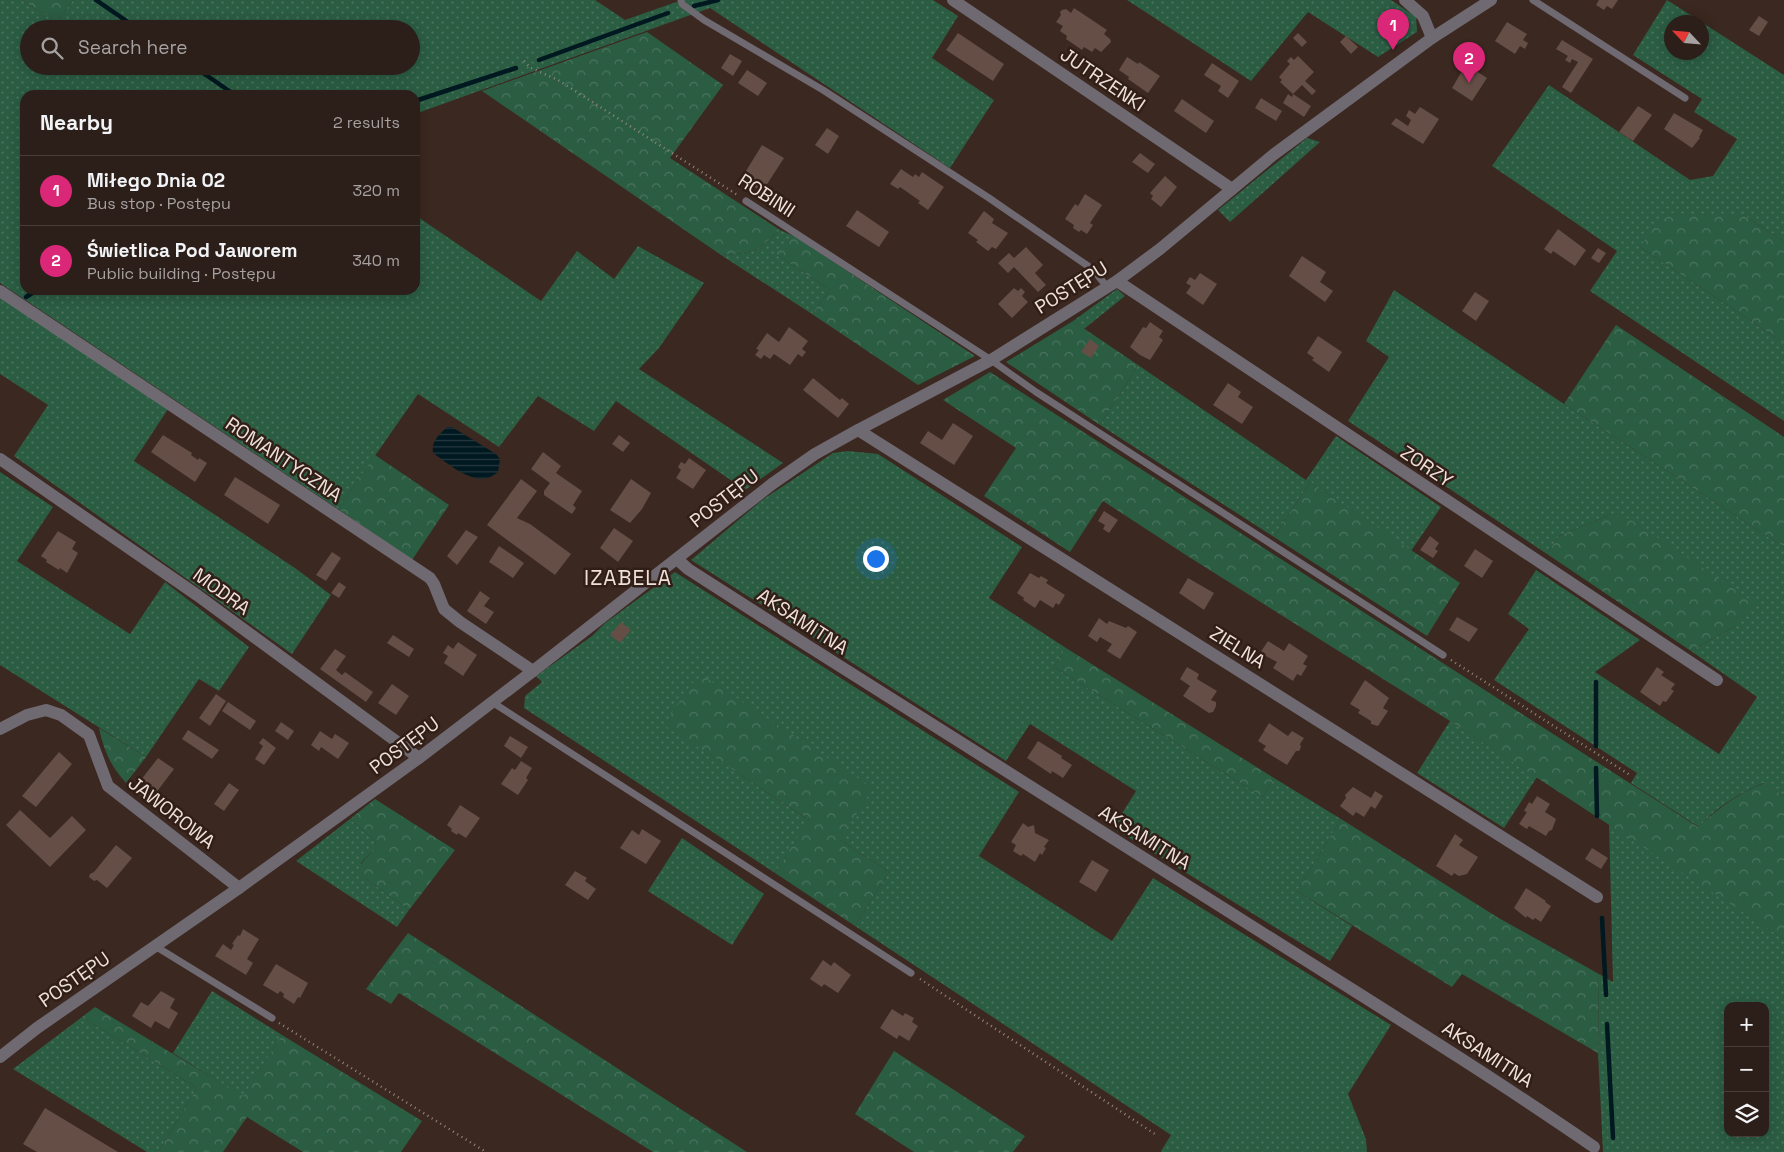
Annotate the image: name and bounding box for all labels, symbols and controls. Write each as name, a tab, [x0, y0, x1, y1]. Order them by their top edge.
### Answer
pin: 1	[1377, 9, 1409, 50]
north arrow	[1664, 15, 1709, 60]
search box	[20, 20, 420, 75]
icon: search	[38, 34, 66, 62]
text: Search here	[78, 35, 188, 60]
street label: JUTRZENKI	[1055, 42, 1150, 117]
pin: 2	[1453, 42, 1485, 83]
text: Nearby	[40, 109, 113, 136]
text: 2 results	[333, 112, 400, 133]
text: Miłego Dnia 02	[87, 168, 225, 193]
street label: ROBINII	[733, 168, 800, 223]
text: 1	[52, 180, 60, 201]
text: 320 m	[353, 180, 400, 201]
text: Bus stop · Postępu	[87, 193, 231, 214]
text: Świetlica Pod Jaworem	[87, 238, 297, 263]
text: 2	[51, 250, 61, 271]
text: 340 m	[352, 250, 400, 271]
street label: POSTĘPU	[1030, 255, 1112, 320]
text: Public building · Postępu	[87, 263, 276, 284]
street label: ROMANTYCZNA	[221, 411, 347, 508]
street label: ZORZY	[1396, 440, 1458, 493]
street label: POSTĘPU	[685, 464, 764, 533]
your location	[863, 546, 889, 572]
street label: MODRA	[188, 562, 255, 621]
district label: IZABELA	[584, 564, 672, 591]
street label: AKSAMITNA	[752, 583, 853, 660]
street label: ZIELNA	[1205, 621, 1270, 674]
street label: POSTĘPU	[364, 711, 444, 780]
street label: JAWOROWA	[123, 771, 220, 854]
street label: AKSAMITNA	[1094, 799, 1195, 876]
street label: POSTĘPU	[34, 946, 115, 1013]
map controls	[1724, 1002, 1769, 1137]
button: +	[1724, 1002, 1769, 1047]
street label: AKSAMITNA	[1437, 1016, 1538, 1093]
button: −	[1724, 1047, 1769, 1092]
button: layers	[1724, 1092, 1769, 1137]

